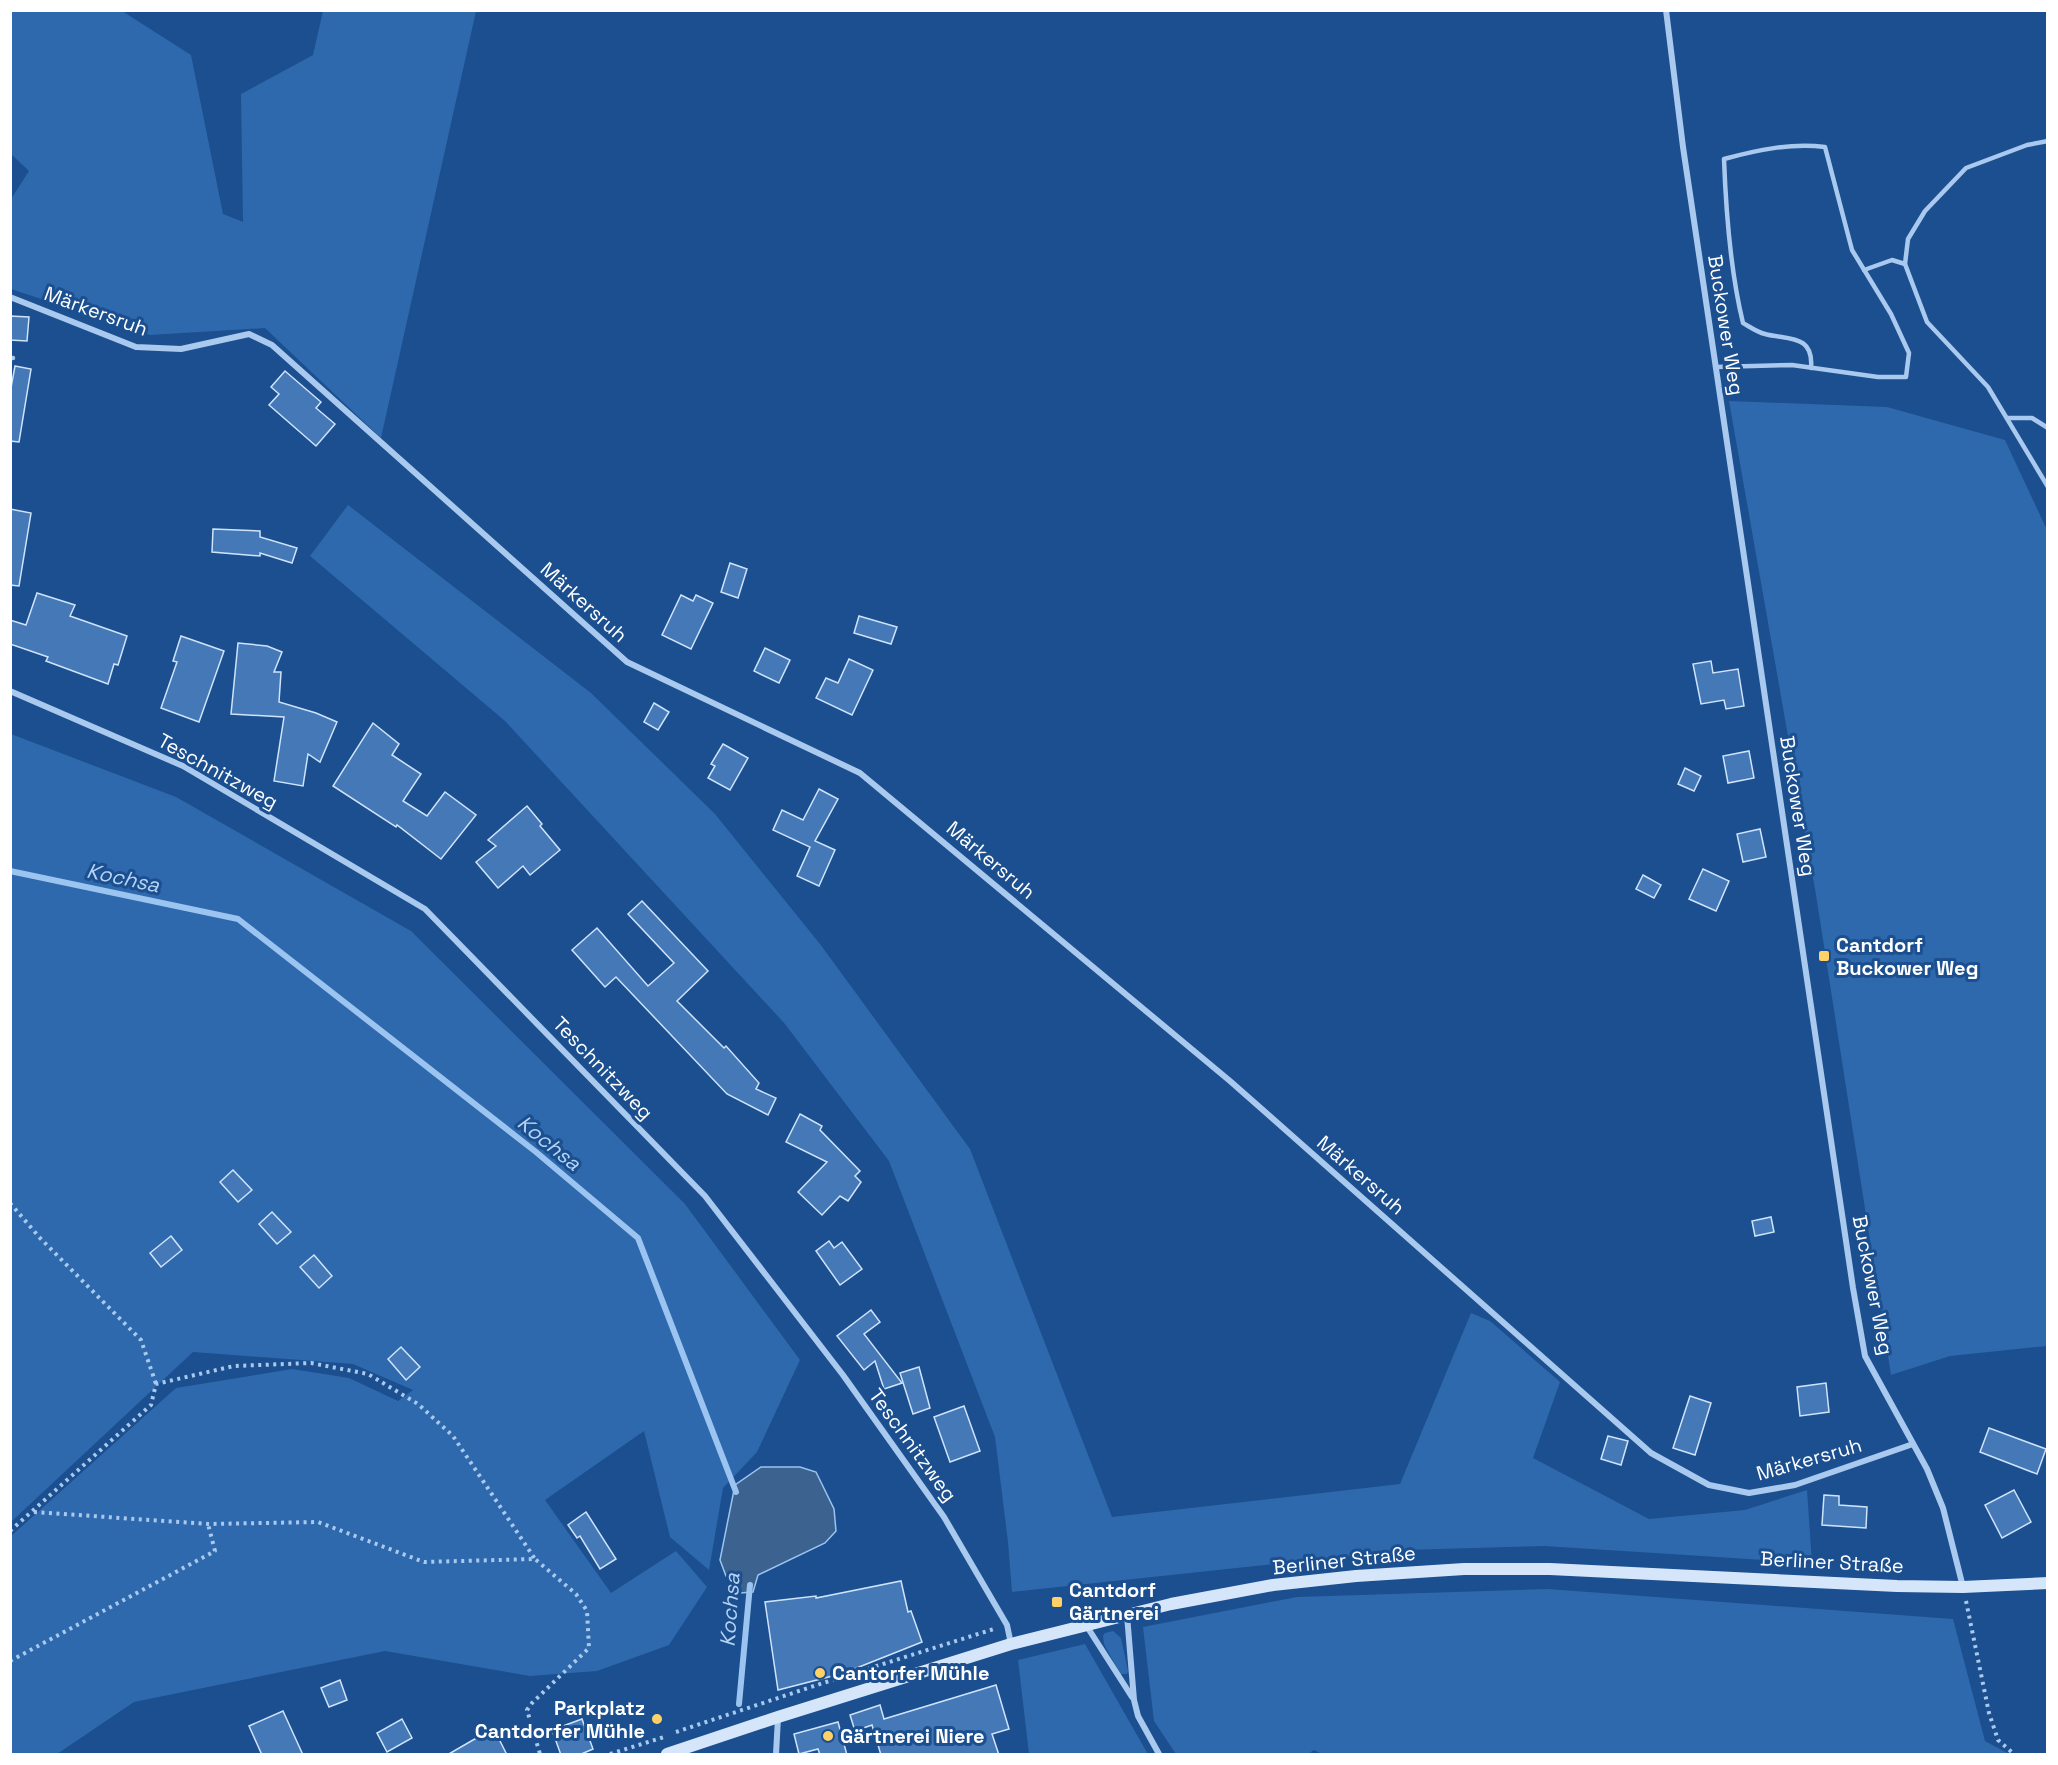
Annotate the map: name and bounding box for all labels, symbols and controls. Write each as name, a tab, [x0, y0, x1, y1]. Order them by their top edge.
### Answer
street label: Buckower Weg	[1702, 253, 1750, 397]
street label: Märkersruh	[41, 280, 151, 342]
street label: Märkersruh	[535, 556, 633, 648]
street label: Teschnitzweg	[153, 727, 283, 815]
street label: Buckower Weg	[1774, 734, 1822, 878]
street label: Märkersruh	[941, 815, 1041, 905]
water label: Kochsa	[84, 857, 163, 899]
place label: Cantdorf Buckower Weg	[1836, 932, 1978, 981]
marker: Cantdorf Buckower Weg	[1817, 949, 1831, 963]
street label: Teschnitzweg	[547, 1011, 659, 1125]
water label: Kochsa	[512, 1109, 587, 1177]
street label: Märkersruh	[1312, 1130, 1410, 1220]
street label: Buckower Weg	[1847, 1213, 1899, 1357]
street label: Teschnitzweg	[863, 1383, 963, 1507]
street label: Märkersruh	[1753, 1432, 1865, 1486]
street label: Berliner Straße	[1271, 1540, 1417, 1580]
street label: Berliner Straße	[1760, 1545, 1904, 1579]
water label: Kochsa	[713, 1571, 746, 1648]
place label: Cantdorf Gärtnerei	[1069, 1577, 1159, 1626]
marker: Cantdorf Gärtnerei	[1050, 1595, 1064, 1609]
place label: Cantorfer Mühle	[832, 1660, 989, 1686]
marker: Cantorfer Mühle	[813, 1666, 827, 1680]
place label: Parkplatz Cantdorfer Mühle	[475, 1695, 645, 1744]
marker: Parkplatz Cantdorfer Mühle	[650, 1712, 664, 1726]
place label: Gärtnerei Niere	[840, 1723, 985, 1749]
marker: Gärtnerei Niere	[821, 1729, 835, 1743]

